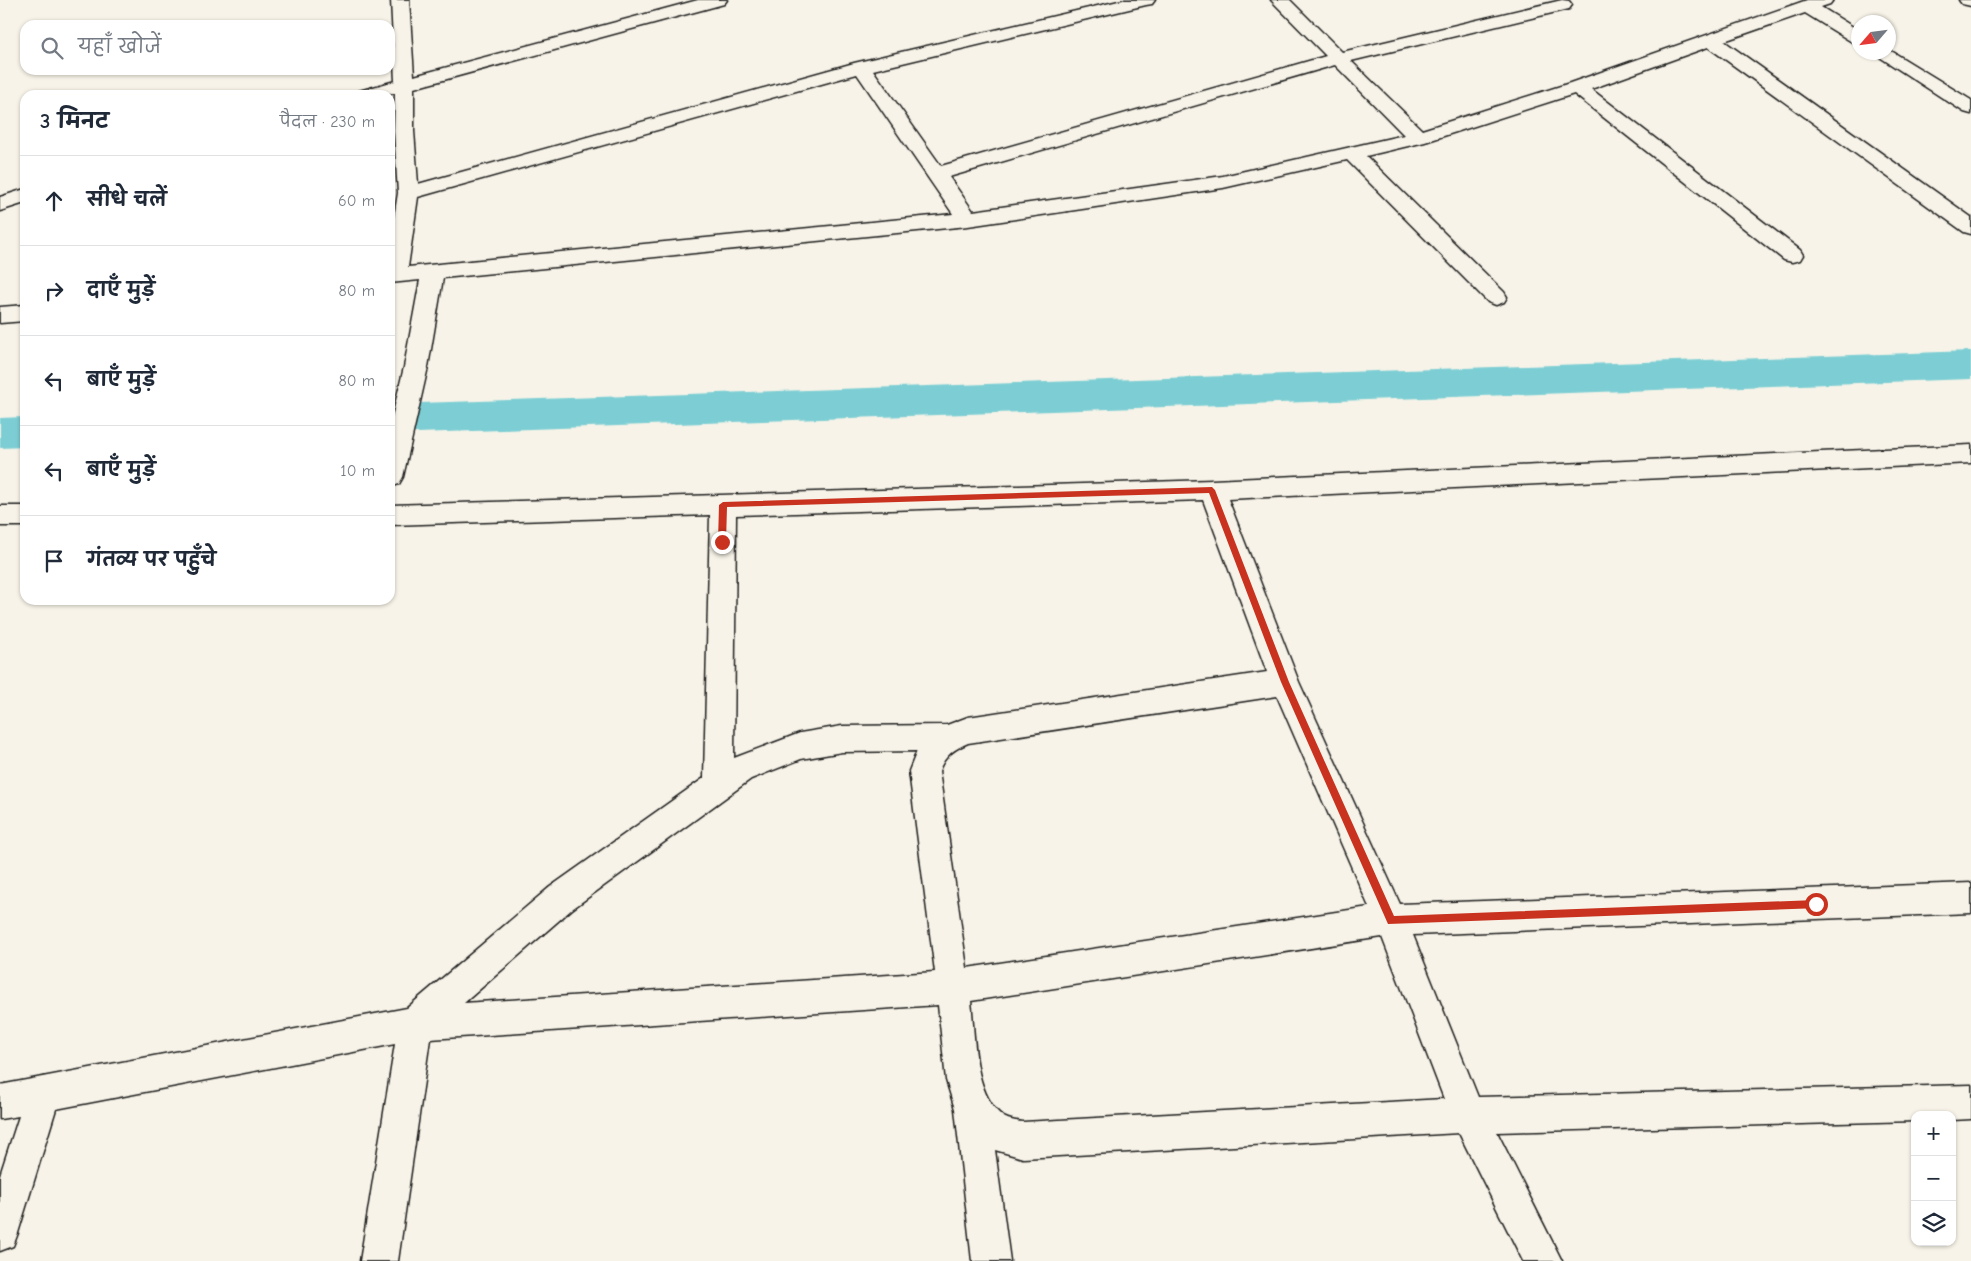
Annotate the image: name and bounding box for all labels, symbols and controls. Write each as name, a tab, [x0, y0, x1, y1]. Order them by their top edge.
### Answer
north arrow	[1851, 15, 1896, 60]
search box	[20, 20, 395, 75]
icon: search	[38, 34, 66, 62]
text: यहाँ खोजें	[78, 36, 161, 58]
text: 3 मिनट	[40, 109, 109, 133]
text: पैदल · 230 m	[280, 113, 375, 131]
icon: ahead	[40, 187, 68, 215]
text: सीधे चलें	[87, 189, 167, 211]
text: 60 m	[338, 192, 375, 210]
icon: right	[40, 277, 68, 305]
text: दाएँ मुड़ें	[87, 279, 155, 301]
text: 80 m	[338, 282, 375, 300]
icon: left	[40, 367, 68, 395]
text: बाएँ मुड़ें	[87, 369, 156, 391]
text: 80 m	[338, 372, 375, 390]
icon: left	[40, 457, 68, 485]
text: बाएँ मुड़ें	[87, 459, 156, 481]
text: 10 m	[340, 462, 375, 480]
route end	[711, 531, 734, 554]
icon: arrive	[40, 547, 68, 575]
text: गंतव्य पर पहुँचे	[87, 549, 216, 571]
route start	[1805, 893, 1828, 916]
map controls	[1911, 1111, 1956, 1246]
button: +	[1911, 1111, 1956, 1156]
button: −	[1911, 1156, 1956, 1201]
button: layers	[1911, 1201, 1956, 1246]

